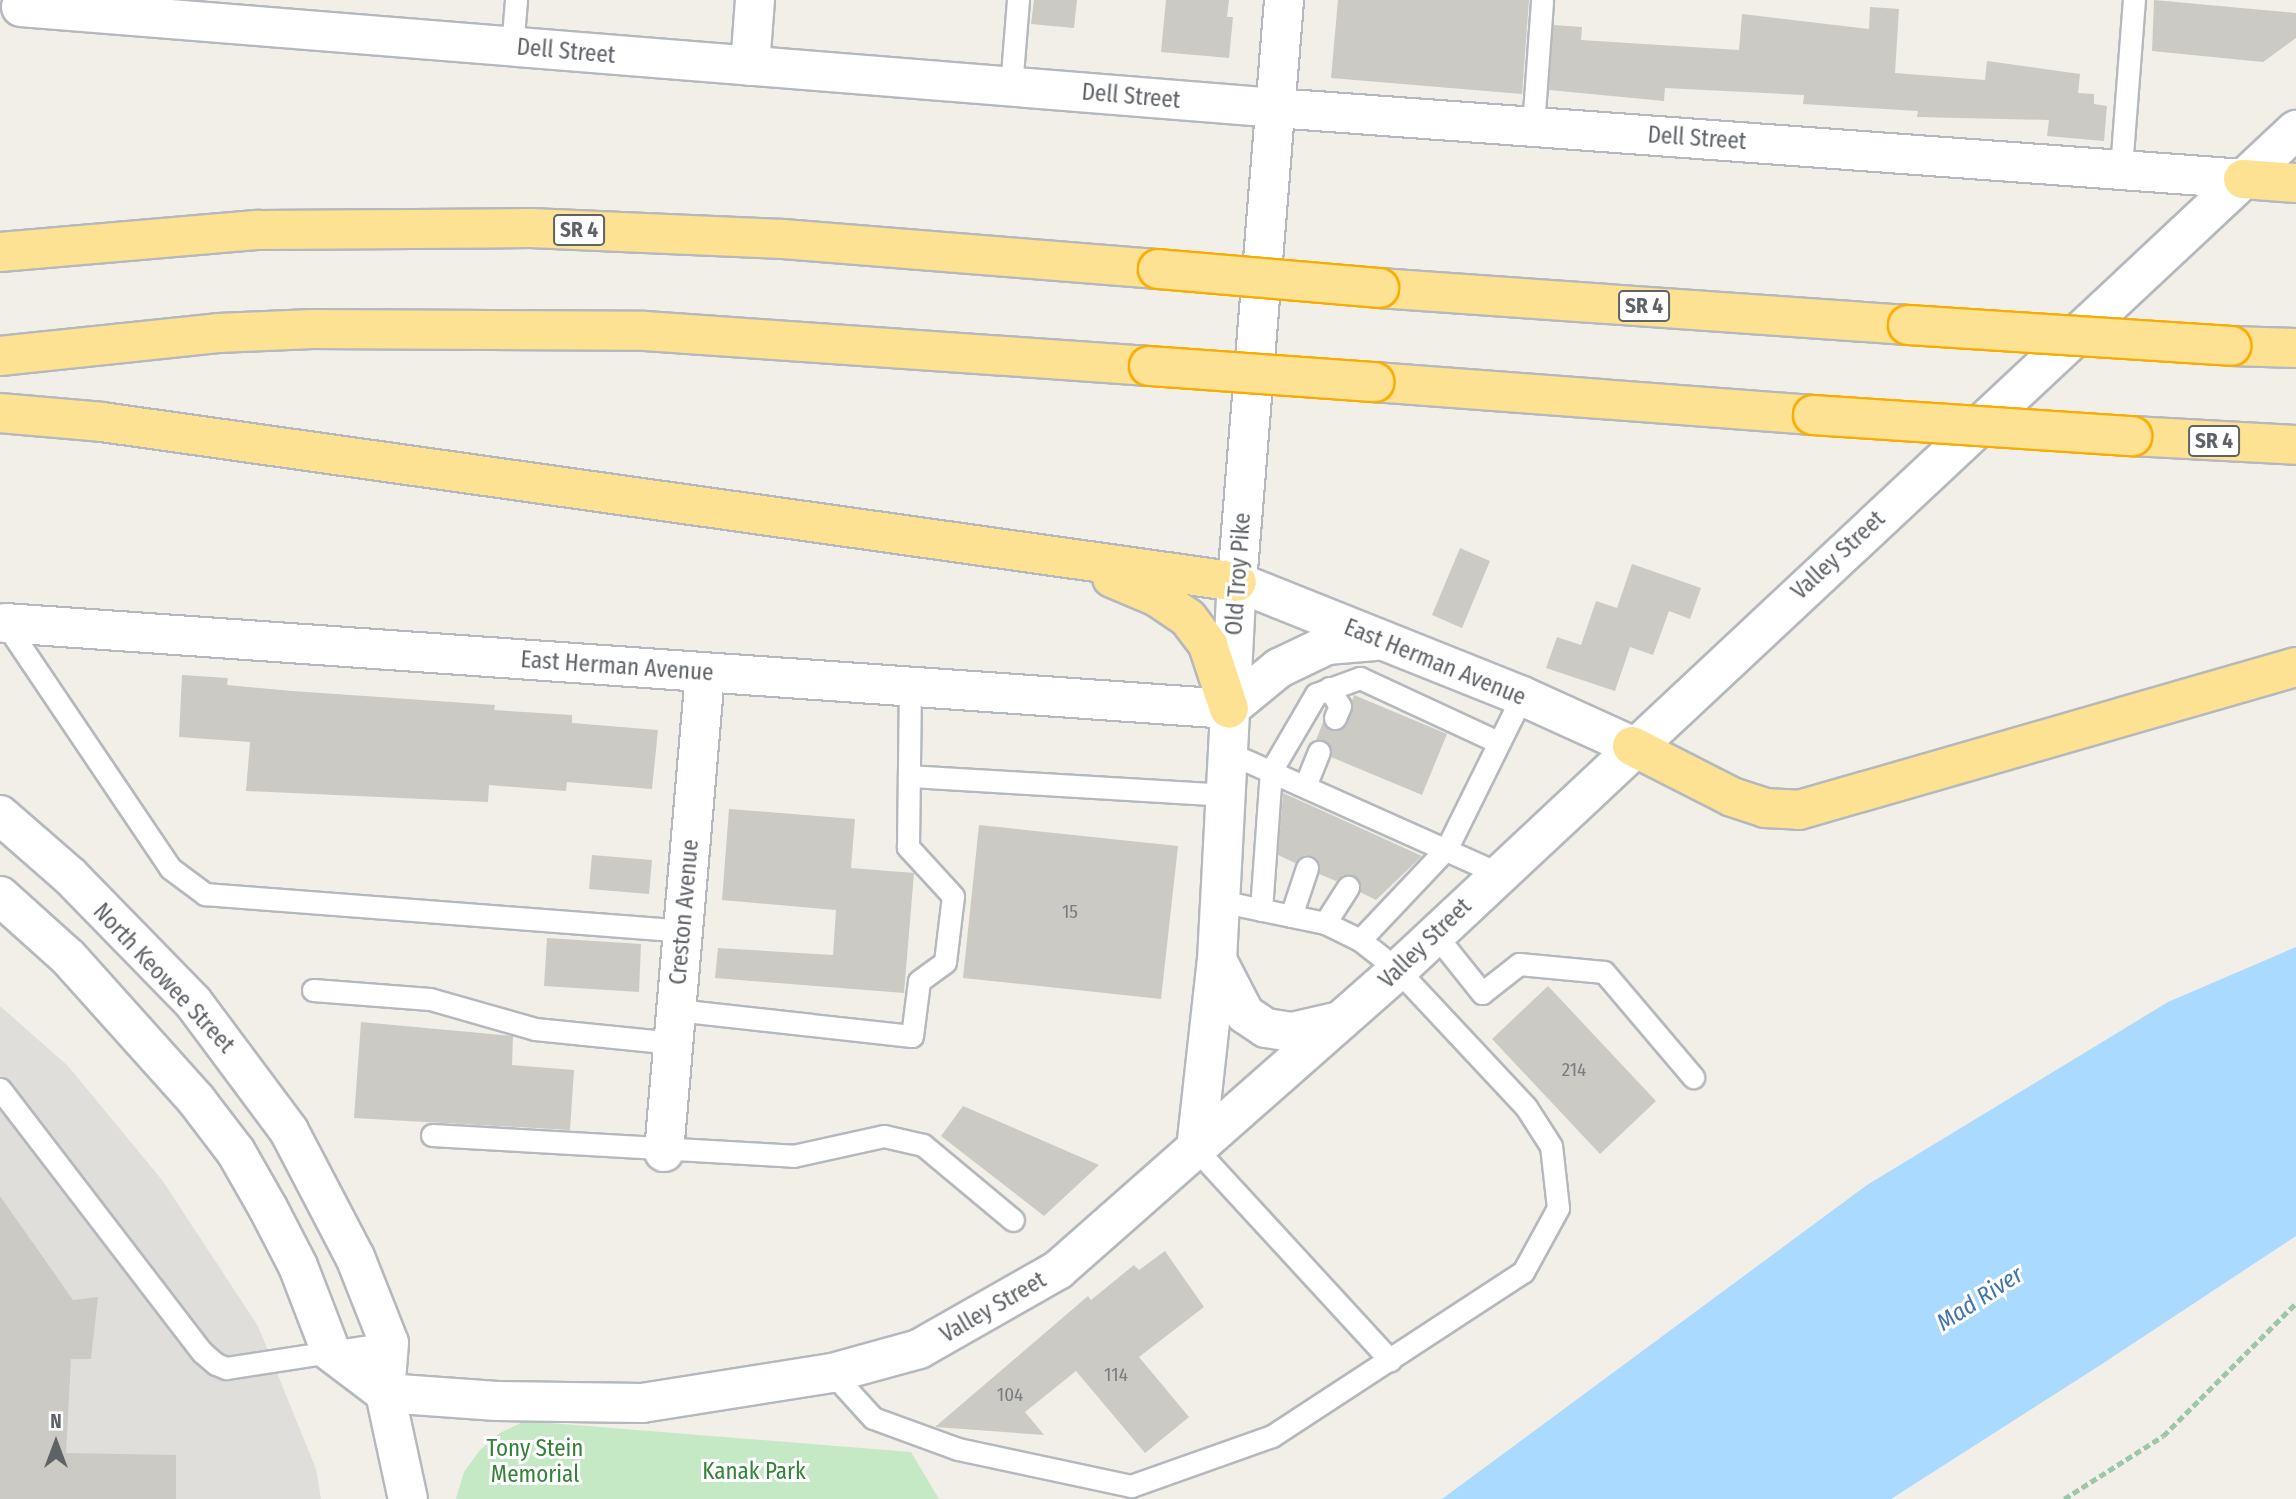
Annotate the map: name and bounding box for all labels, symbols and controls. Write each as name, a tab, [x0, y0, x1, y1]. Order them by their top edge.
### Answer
street label: Dell Street	[516, 33, 616, 69]
street label: Dell Street	[1081, 78, 1181, 114]
street label: Dell Street	[1647, 121, 1747, 155]
road number: SR 4	[553, 212, 605, 247]
road number: SR 4	[1618, 288, 1670, 324]
road number: SR 4	[2188, 424, 2240, 458]
street label: Valley Street	[1786, 505, 1890, 605]
street label: Old Troy Pike	[1220, 512, 1256, 636]
street label: East Herman Avenue	[1340, 613, 1530, 711]
street label: East Herman Avenue	[520, 645, 714, 687]
street label: Creston Avenue	[664, 838, 704, 986]
street label: Valley Street	[1373, 892, 1477, 994]
street label: North Keowee Street	[88, 898, 240, 1058]
house number: 15	[1062, 901, 1078, 923]
house number: 214	[1562, 1059, 1586, 1081]
water label: Mad River	[1931, 1261, 2029, 1337]
street label: Valley Street	[935, 1266, 1051, 1348]
house number: 114	[1104, 1364, 1128, 1386]
house number: 104	[997, 1384, 1023, 1406]
north arrow	[21, 1408, 91, 1478]
text: N	[50, 1410, 62, 1433]
park label: Tony Stein Memorial	[487, 1434, 583, 1488]
park label: Kanak Park	[702, 1457, 806, 1485]

